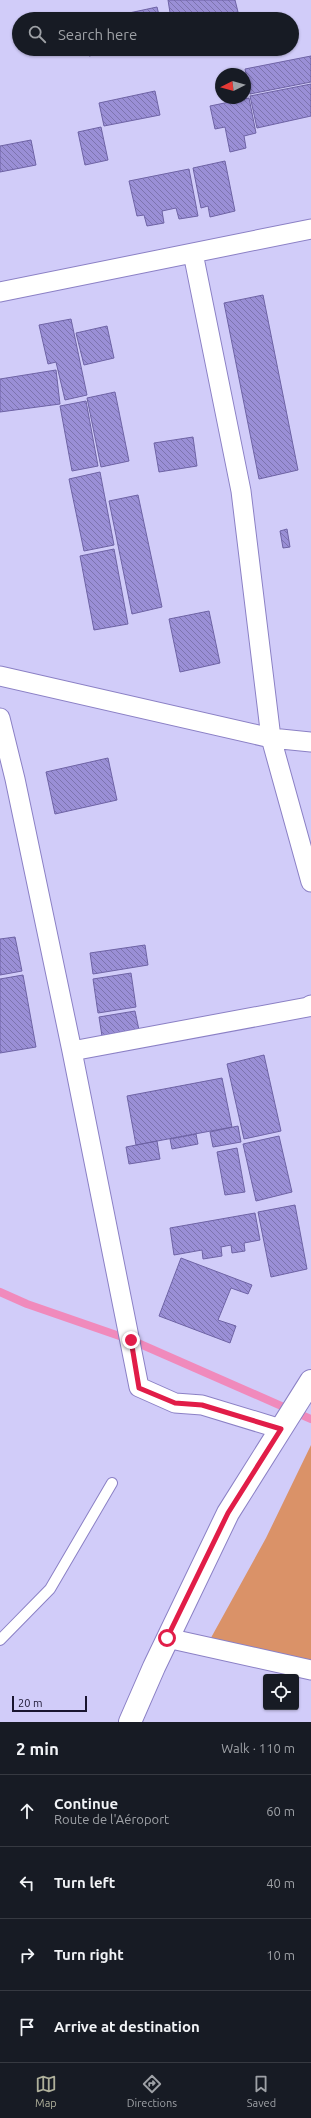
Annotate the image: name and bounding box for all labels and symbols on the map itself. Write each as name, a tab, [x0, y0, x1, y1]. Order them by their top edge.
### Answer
north arrow	[215, 68, 251, 104]
route end	[122, 1331, 140, 1349]
route start	[158, 1629, 176, 1647]
scale bar	[12, 1694, 87, 1713]

